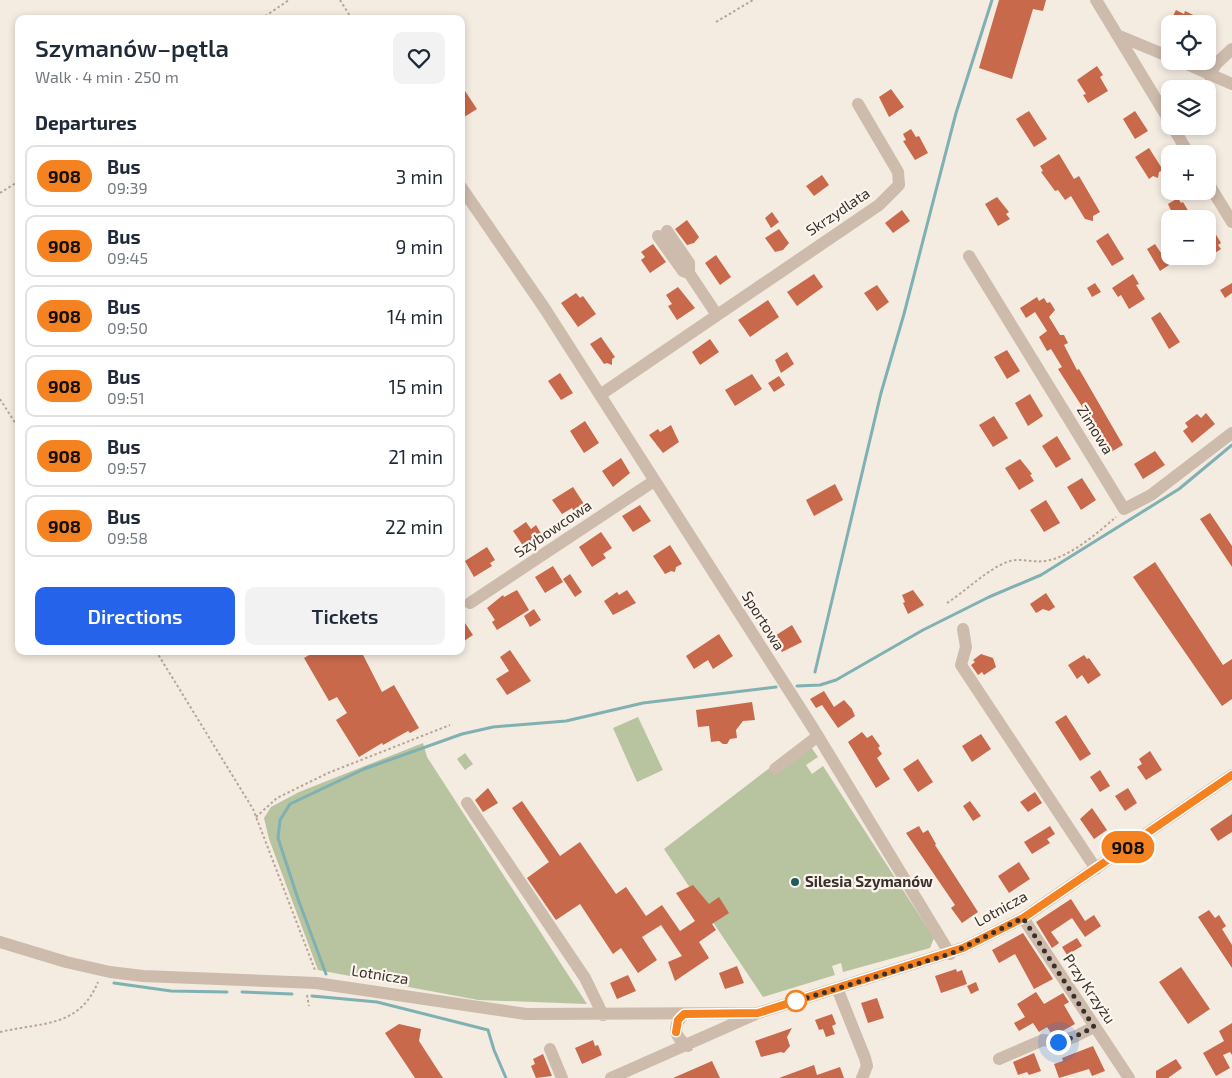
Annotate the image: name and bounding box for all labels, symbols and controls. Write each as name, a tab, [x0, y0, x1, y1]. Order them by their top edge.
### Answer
map controls	[1161, 15, 1216, 265]
button: locate	[1161, 15, 1216, 70]
button: heart	[393, 32, 445, 84]
text: Szymanów–pętla	[35, 33, 229, 62]
text: Walk · 4 min · 250 m	[35, 67, 179, 86]
button: layers	[1161, 80, 1216, 135]
text: Departures	[35, 111, 137, 134]
button: +	[1161, 145, 1216, 200]
text: Bus	[107, 155, 141, 178]
text: 908	[48, 165, 81, 187]
text: 3 min	[396, 165, 443, 188]
text: 09:39	[107, 178, 148, 197]
street label: Skrzydlata	[802, 183, 873, 239]
button: −	[1161, 210, 1216, 265]
text: Bus	[107, 225, 141, 248]
text: 908	[48, 235, 81, 257]
text: 9 min	[395, 235, 443, 258]
text: 09:45	[107, 248, 148, 267]
text: Bus	[107, 295, 141, 318]
text: 908	[48, 305, 81, 327]
text: 14 min	[387, 305, 443, 328]
text: 09:50	[107, 318, 148, 337]
text: Bus	[107, 365, 141, 388]
text: 908	[48, 375, 81, 397]
text: 15 min	[389, 375, 443, 398]
text: 09:51	[107, 388, 145, 407]
street label: Zimowa	[1074, 402, 1118, 457]
text: Bus	[107, 435, 141, 458]
text: 908	[48, 445, 81, 467]
text: 21 min	[388, 445, 443, 468]
text: 09:57	[107, 458, 146, 477]
street label: Szybowcowa	[510, 496, 595, 561]
text: Bus	[107, 505, 141, 528]
text: 908	[48, 515, 81, 537]
text: 22 min	[385, 515, 443, 538]
text: 09:58	[107, 528, 148, 547]
button: Directions	[35, 587, 235, 645]
button: Tickets	[245, 587, 445, 645]
street label: Sportowa	[739, 588, 789, 653]
line badge: 908	[1099, 831, 1157, 863]
text: 908	[1111, 836, 1145, 858]
place label: Silesia Szymanów	[805, 872, 933, 891]
marker: Silesia Szymanów	[789, 876, 801, 888]
street label: Lotnicza	[971, 886, 1030, 930]
street label: Przy Krzyżu	[1060, 950, 1120, 1027]
street label: Lotnicza	[350, 961, 410, 987]
unlabelled marker	[785, 990, 807, 1012]
your location	[1046, 1030, 1071, 1055]

